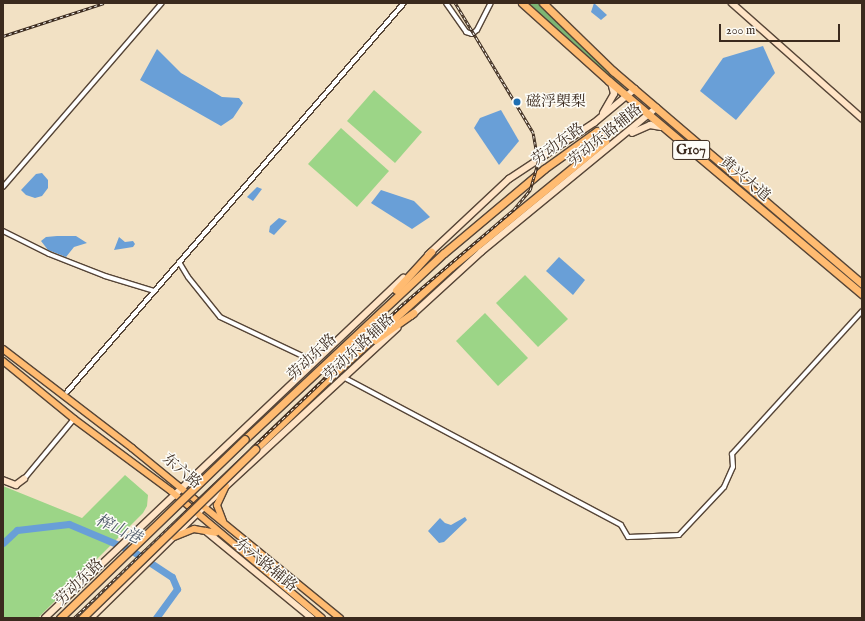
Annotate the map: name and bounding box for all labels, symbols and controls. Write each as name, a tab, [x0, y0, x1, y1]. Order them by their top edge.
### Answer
scale bar	[721, 16, 842, 42]
text: 200 m	[726, 23, 755, 38]
place label: 磁浮㮾梨	[526, 93, 586, 111]
marker: 磁浮㮾梨	[511, 96, 523, 108]
street label: 劳动东路辅路	[564, 100, 646, 170]
street label: 劳动东路	[528, 119, 588, 169]
road number: G107	[672, 138, 710, 162]
street label: 黄兴大道	[716, 153, 774, 205]
street label: 劳动东路辅路	[320, 310, 398, 384]
street label: 劳动东路	[284, 330, 340, 384]
street label: 东六路	[159, 450, 205, 492]
water label: 榨山港	[92, 511, 144, 549]
street label: 东六路辅路	[231, 534, 301, 596]
street label: 劳动东路	[51, 555, 107, 609]

